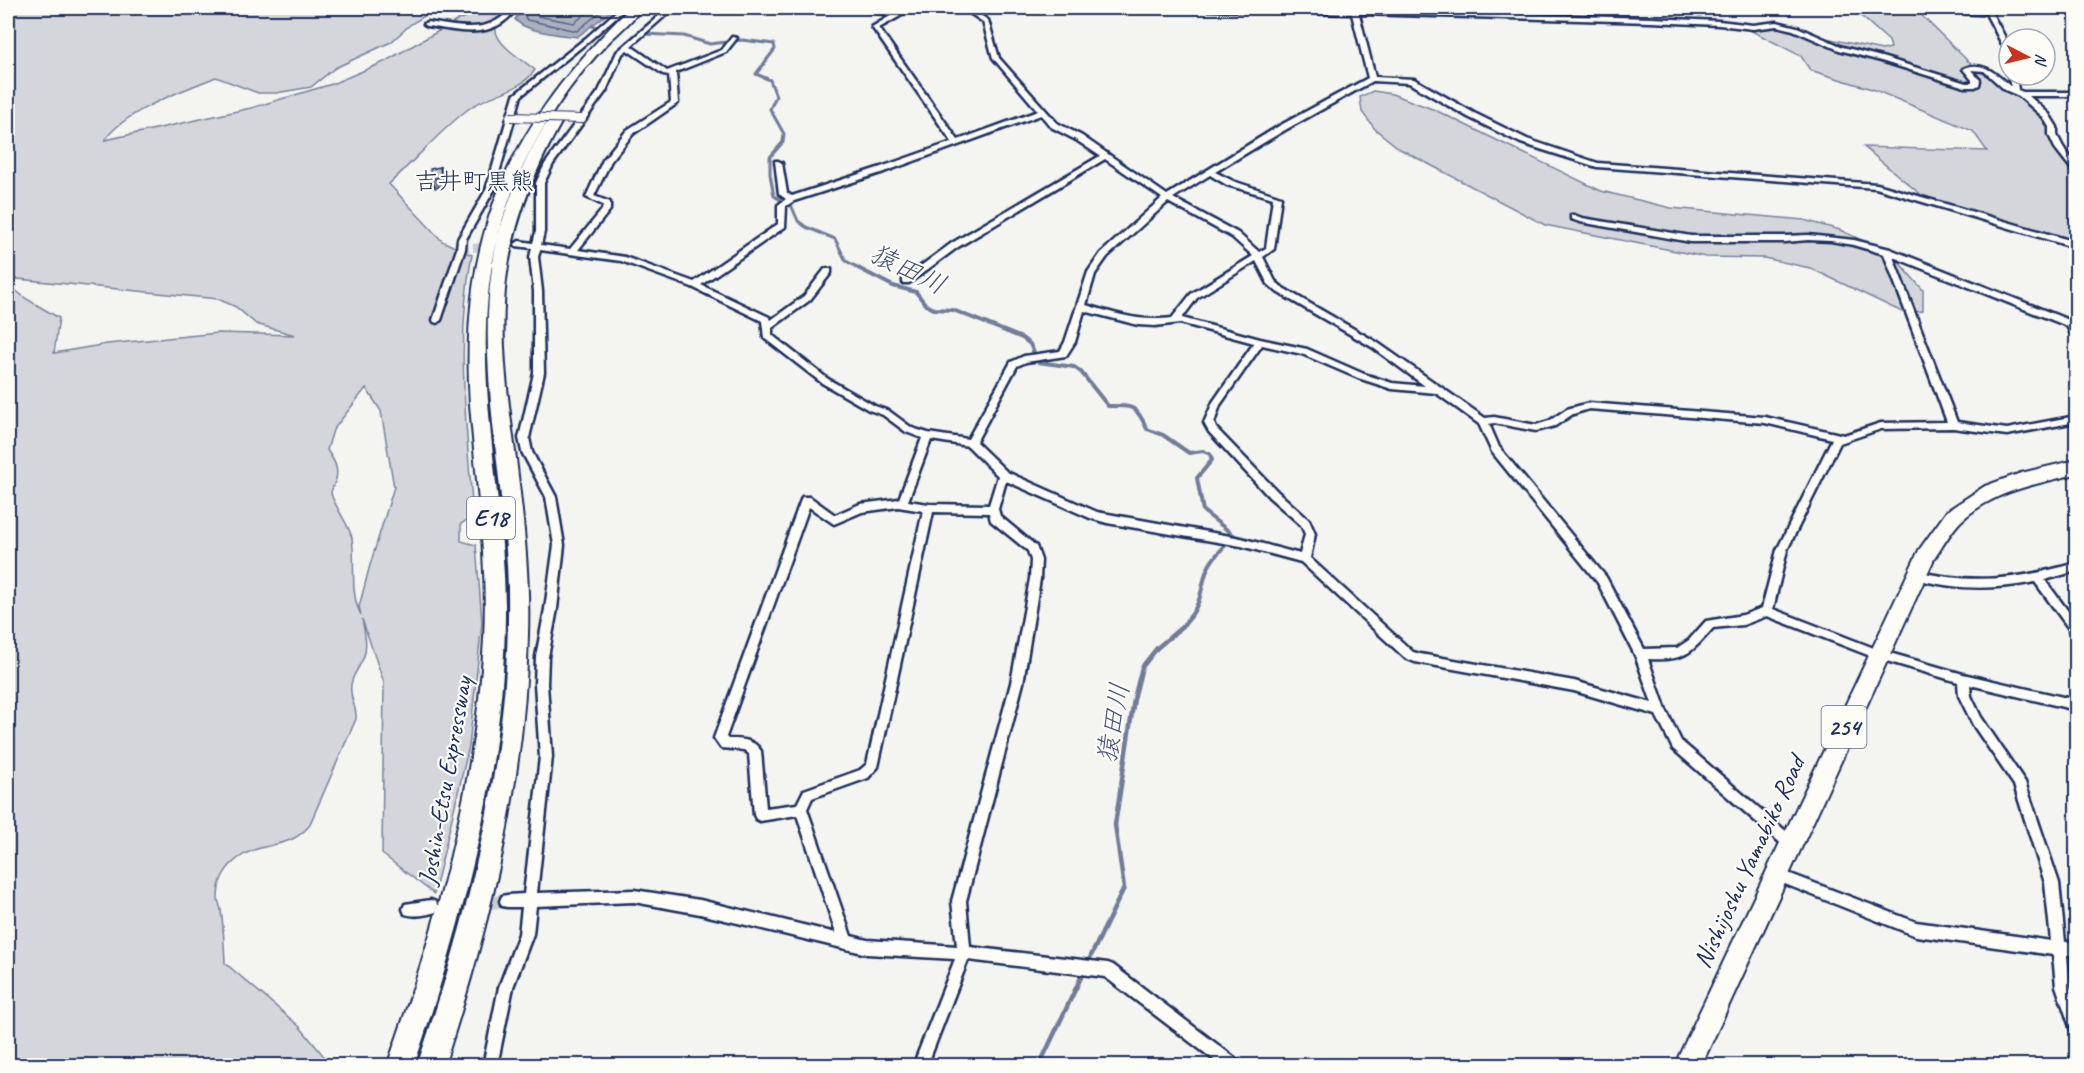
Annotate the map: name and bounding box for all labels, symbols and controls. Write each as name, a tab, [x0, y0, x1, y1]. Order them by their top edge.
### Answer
north arrow	[1997, 27, 2057, 87]
text: N	[2030, 53, 2051, 68]
district label: 吉井町黒熊	[414, 166, 534, 196]
water label: 猿田川	[864, 236, 952, 302]
road number: E18	[467, 497, 515, 539]
street label: Joshin-Etsu Expressway	[410, 672, 480, 890]
water label: 猿田川	[1089, 680, 1137, 766]
road number: 254	[1822, 706, 1866, 748]
street label: Nishijoshu Yamabiko Road	[1685, 747, 1814, 973]

